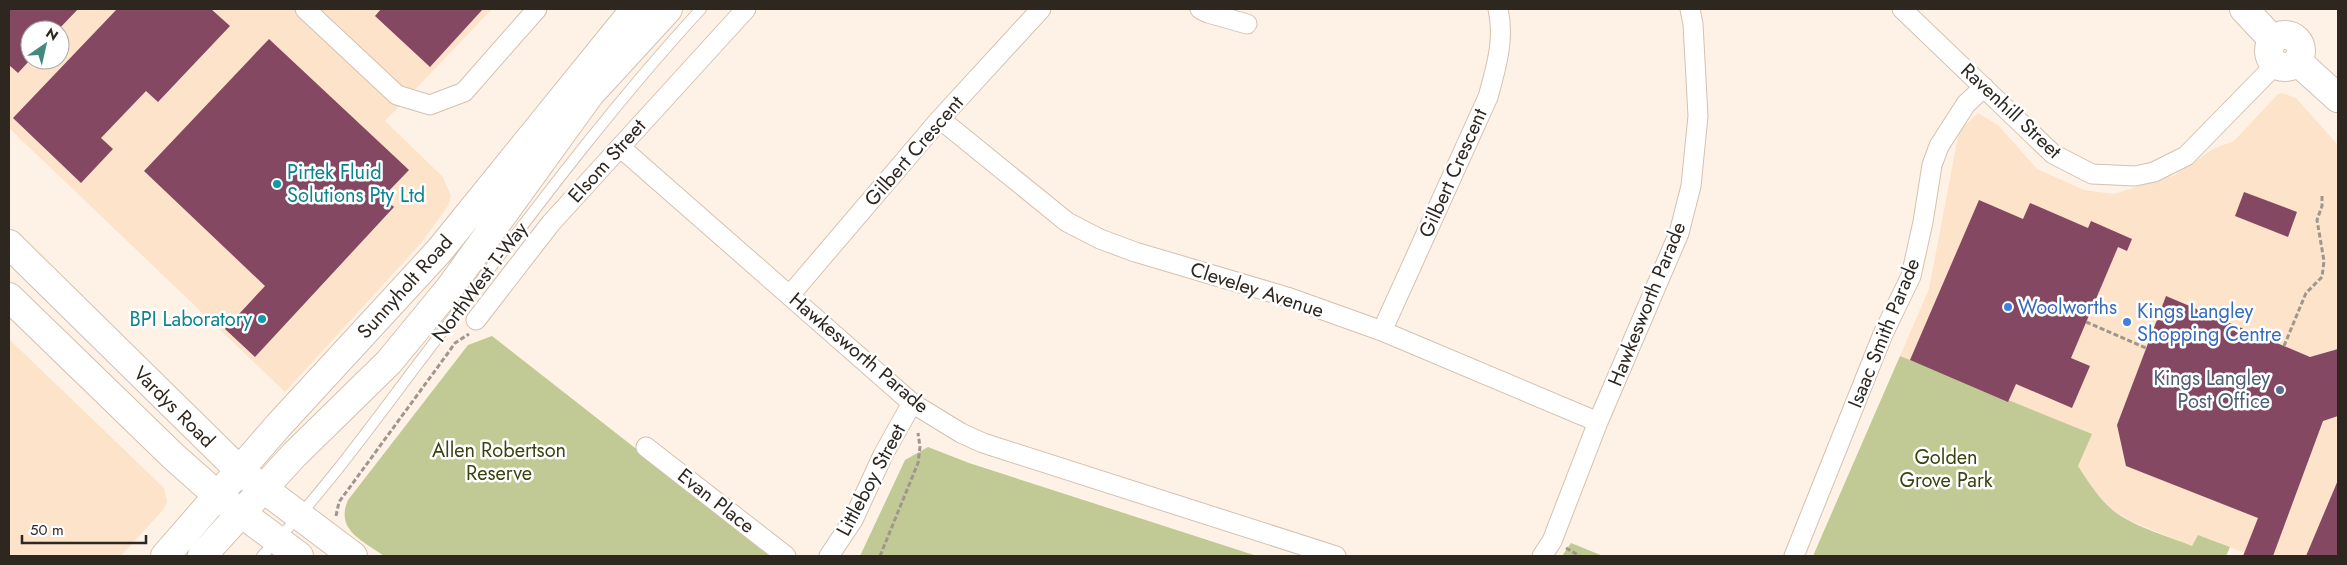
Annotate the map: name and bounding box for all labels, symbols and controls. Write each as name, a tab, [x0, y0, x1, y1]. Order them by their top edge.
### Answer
north arrow	[20, 20, 70, 70]
text: N	[42, 23, 62, 46]
street label: Ravenhill Street	[1954, 57, 2068, 166]
street label: Gilbert Crescent	[858, 89, 970, 213]
street label: Gilbert Crescent	[1412, 104, 1494, 242]
street label: Elsom Street	[561, 113, 653, 209]
place label: Pirtek Fluid Solutions Pty Ltd	[287, 158, 425, 210]
marker: Pirtek Fluid Solutions Pty Ltd	[271, 178, 283, 190]
street label: NorthWest T-Way	[425, 216, 535, 348]
street label: Hawkesworth Parade	[1601, 218, 1693, 390]
street label: Sunnyholt Road	[350, 229, 460, 345]
street label: Isaac Smith Parade	[1841, 254, 1927, 412]
street label: Cleveley Avenue	[1187, 255, 1327, 325]
street label: Hawkesworth Parade	[783, 286, 935, 420]
place label: Woolworths	[2018, 293, 2117, 322]
place label: Kings Langley Shopping Centre	[2137, 297, 2281, 349]
marker: Woolworths	[2002, 301, 2014, 313]
place label: BPI Laboratory	[130, 305, 252, 334]
marker: BPI Laboratory	[256, 313, 268, 325]
marker: Kings Langley Shopping Centre	[2121, 316, 2133, 328]
street label: Vardys Road	[127, 360, 221, 454]
place label: Kings Langley Post Office	[2154, 364, 2270, 416]
marker: Kings Langley Post Office	[2274, 384, 2286, 396]
street label: Littleboy Street	[829, 419, 913, 541]
park label: Allen Robertson Reserve	[432, 436, 566, 488]
park label: Golden Grove Park	[1899, 443, 1993, 495]
street label: Evan Place	[671, 462, 761, 540]
scale bar	[22, 512, 146, 544]
text: 50 m	[30, 519, 64, 541]

